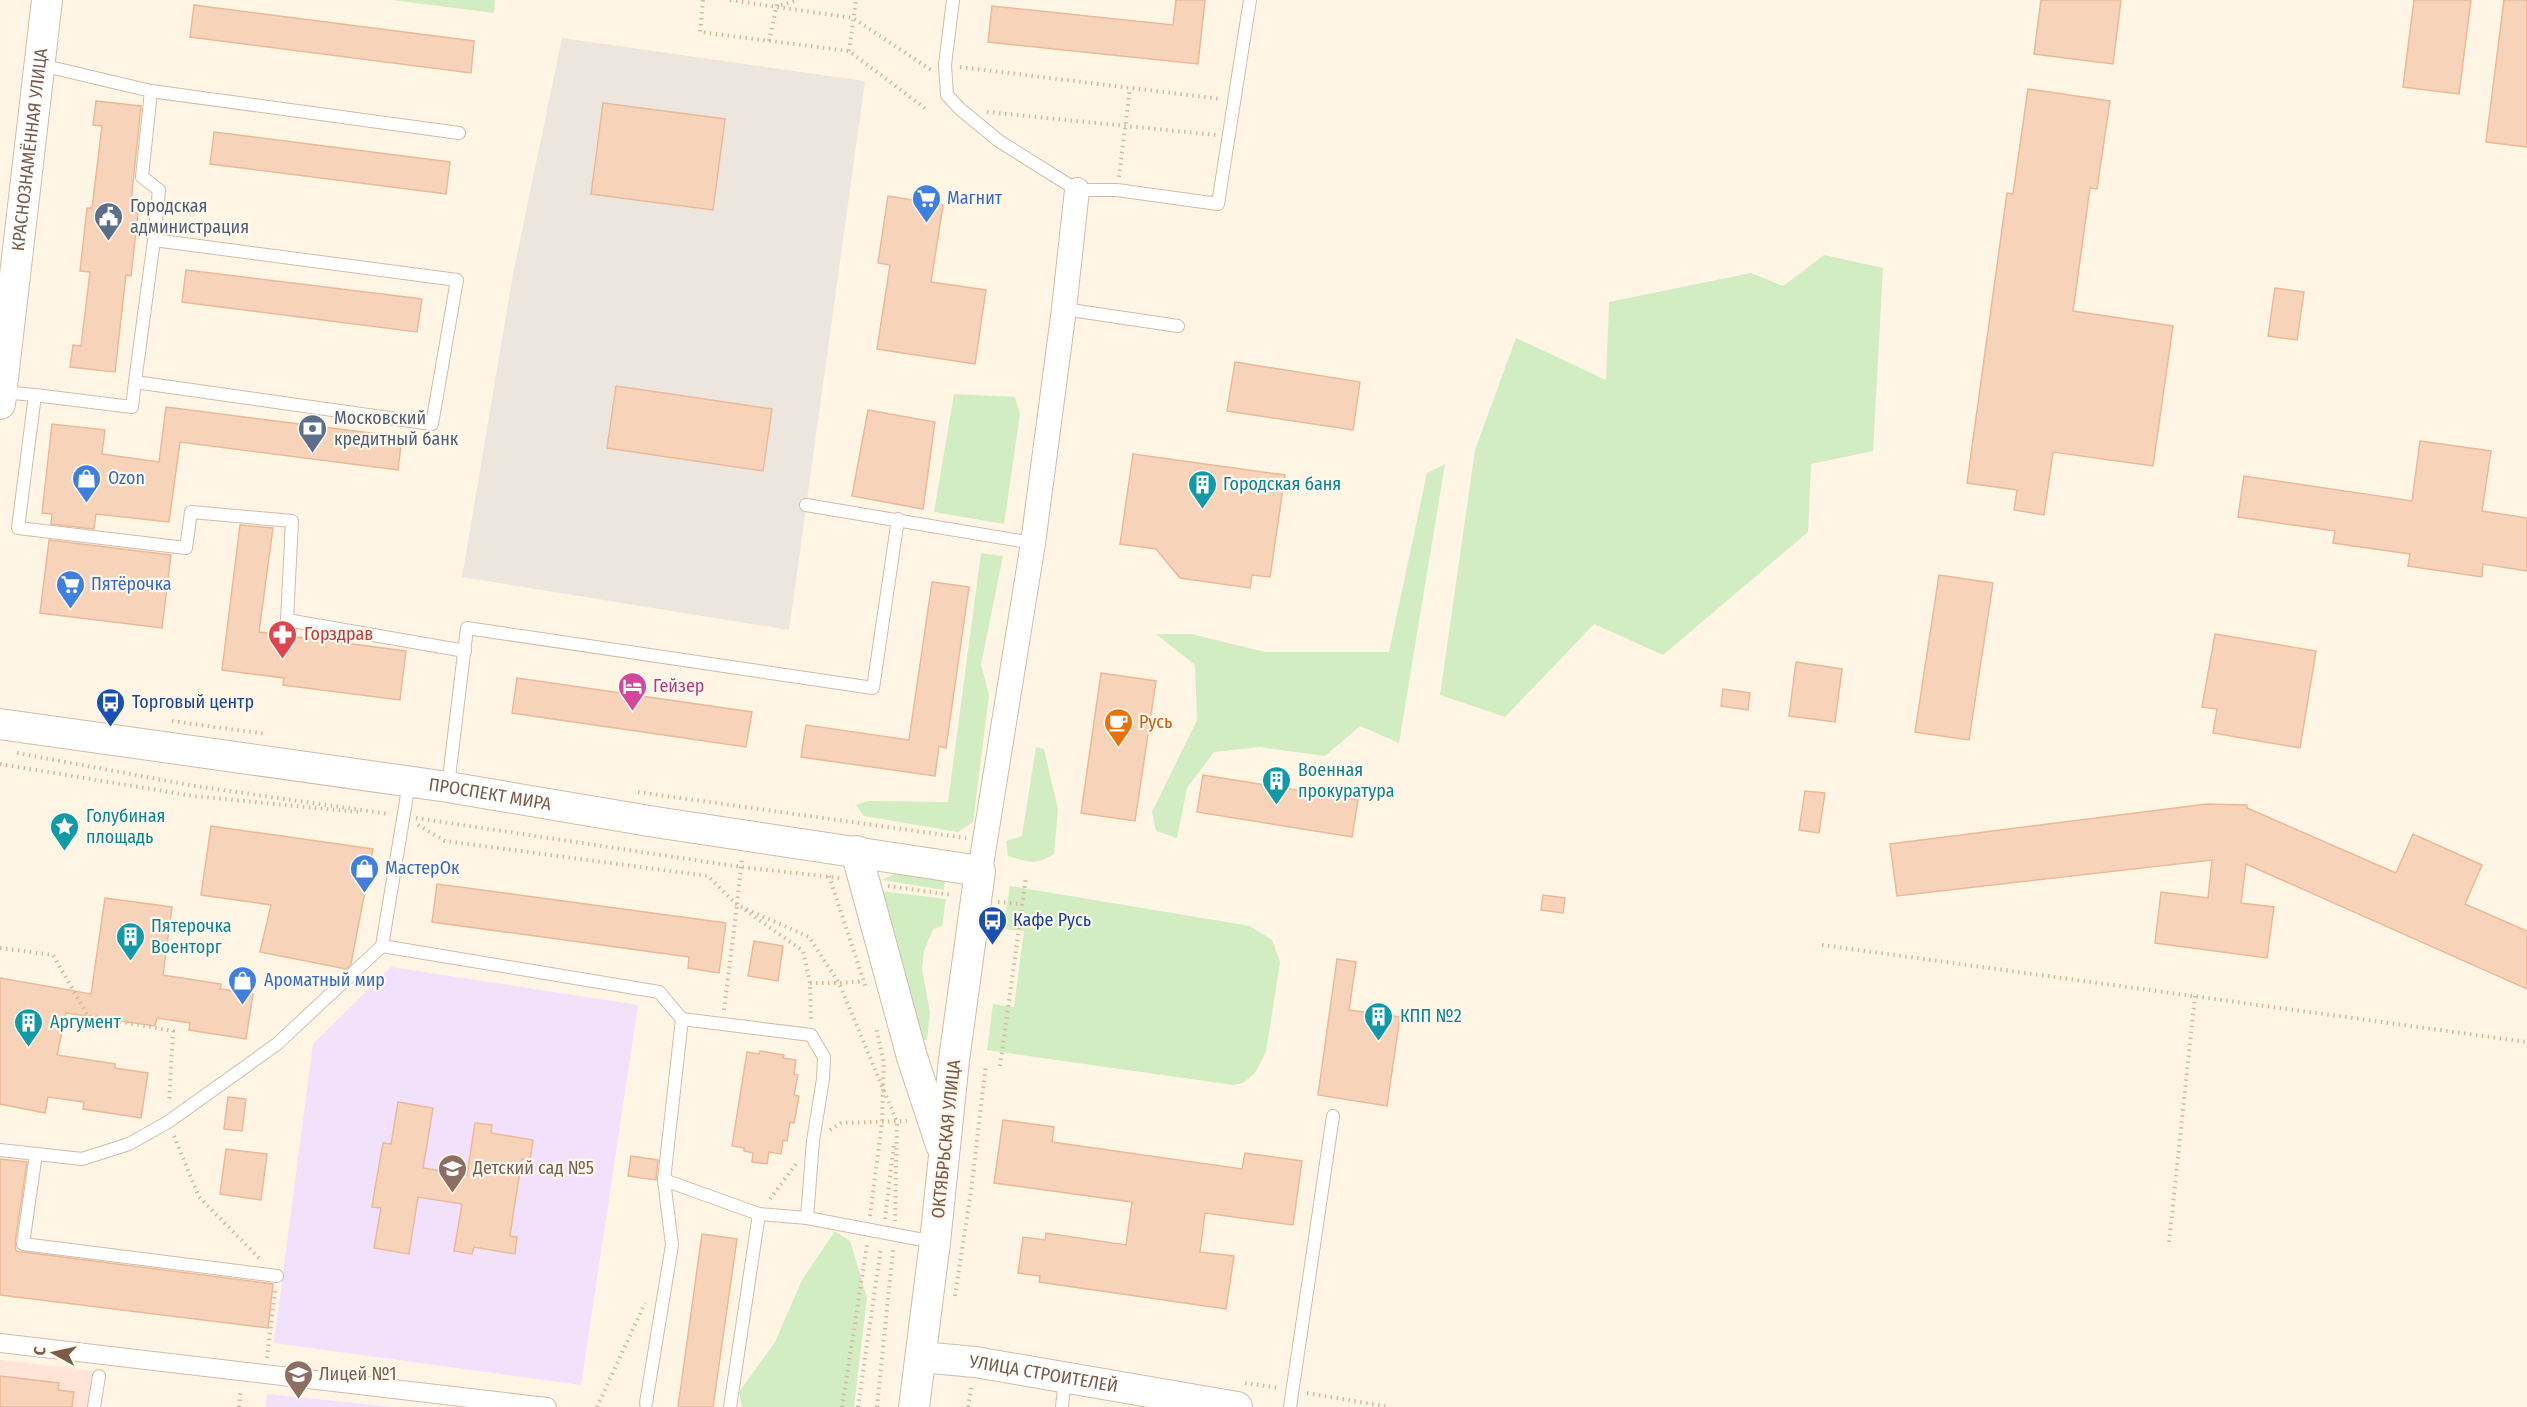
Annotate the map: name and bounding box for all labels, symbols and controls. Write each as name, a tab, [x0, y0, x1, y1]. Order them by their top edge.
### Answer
street label: КРАСНОЗНАМЁННАЯ УЛИЦА	[7, 47, 52, 252]
supermarket icon: Магнит	[910, 182, 942, 224]
place label: Магнит	[947, 187, 1003, 209]
place label: Городская администрация	[130, 195, 249, 238]
public building icon: Городская администрация	[93, 200, 125, 242]
place label: Московский кредитный банк	[334, 407, 459, 450]
bank icon: Московский кредитный банк	[297, 412, 329, 454]
shop icon: Ozon	[71, 462, 103, 504]
place label: Ozon	[108, 467, 145, 489]
building icon: Городская баня	[1186, 468, 1218, 510]
place label: Городская баня	[1223, 473, 1341, 495]
supermarket icon: Пятёрочка	[54, 568, 86, 610]
place label: Пятёрочка	[91, 573, 172, 595]
pharmacy icon: Горздрав	[267, 618, 299, 660]
place label: Горздрав	[304, 623, 373, 645]
hotel icon: Гейзер	[616, 670, 648, 712]
place label: Гейзер	[653, 675, 704, 697]
bus stop icon: Торговый центр	[95, 686, 127, 728]
place label: Торговый центр	[132, 691, 254, 713]
cafe icon: Русь	[1102, 706, 1134, 748]
place label: Русь	[1139, 711, 1172, 733]
place label: Военная прокуратура	[1298, 759, 1395, 802]
building icon: Военная прокуратура	[1261, 764, 1293, 806]
street label: ПРОСПЕКТ МИРА	[427, 773, 553, 815]
place label: Голубиная площадь	[86, 805, 165, 848]
place icon: Голубиная площадь	[49, 810, 81, 852]
shop icon: МастерОк	[348, 852, 380, 894]
place label: МастерОк	[385, 857, 460, 879]
bus stop icon: Кафе Русь	[976, 904, 1008, 946]
place label: Кафе Русь	[1013, 909, 1091, 931]
place label: Пятерочка Военторг	[151, 915, 232, 958]
building icon: Пятерочка Военторг	[114, 920, 146, 962]
shop icon: Ароматный мир	[227, 964, 259, 1006]
place label: Ароматный мир	[264, 969, 385, 991]
building icon: КПП №2	[1363, 1000, 1395, 1042]
place label: КПП №2	[1400, 1005, 1462, 1027]
building icon: Аргумент	[13, 1006, 45, 1048]
place label: Аргумент	[50, 1011, 121, 1033]
street label: ОКТЯБРЬСКАЯ УЛИЦА	[927, 1058, 965, 1220]
school or university icon: Детский сад №5	[436, 1152, 468, 1194]
place label: Детский сад №5	[472, 1157, 594, 1179]
north arrow	[24, 1323, 84, 1383]
text: С	[30, 1345, 50, 1356]
street label: УЛИЦА СТРОИТЕЛЕЙ	[968, 1350, 1120, 1397]
school or university icon: Лицей №1	[282, 1358, 314, 1400]
place label: Лицей №1	[319, 1363, 397, 1385]

